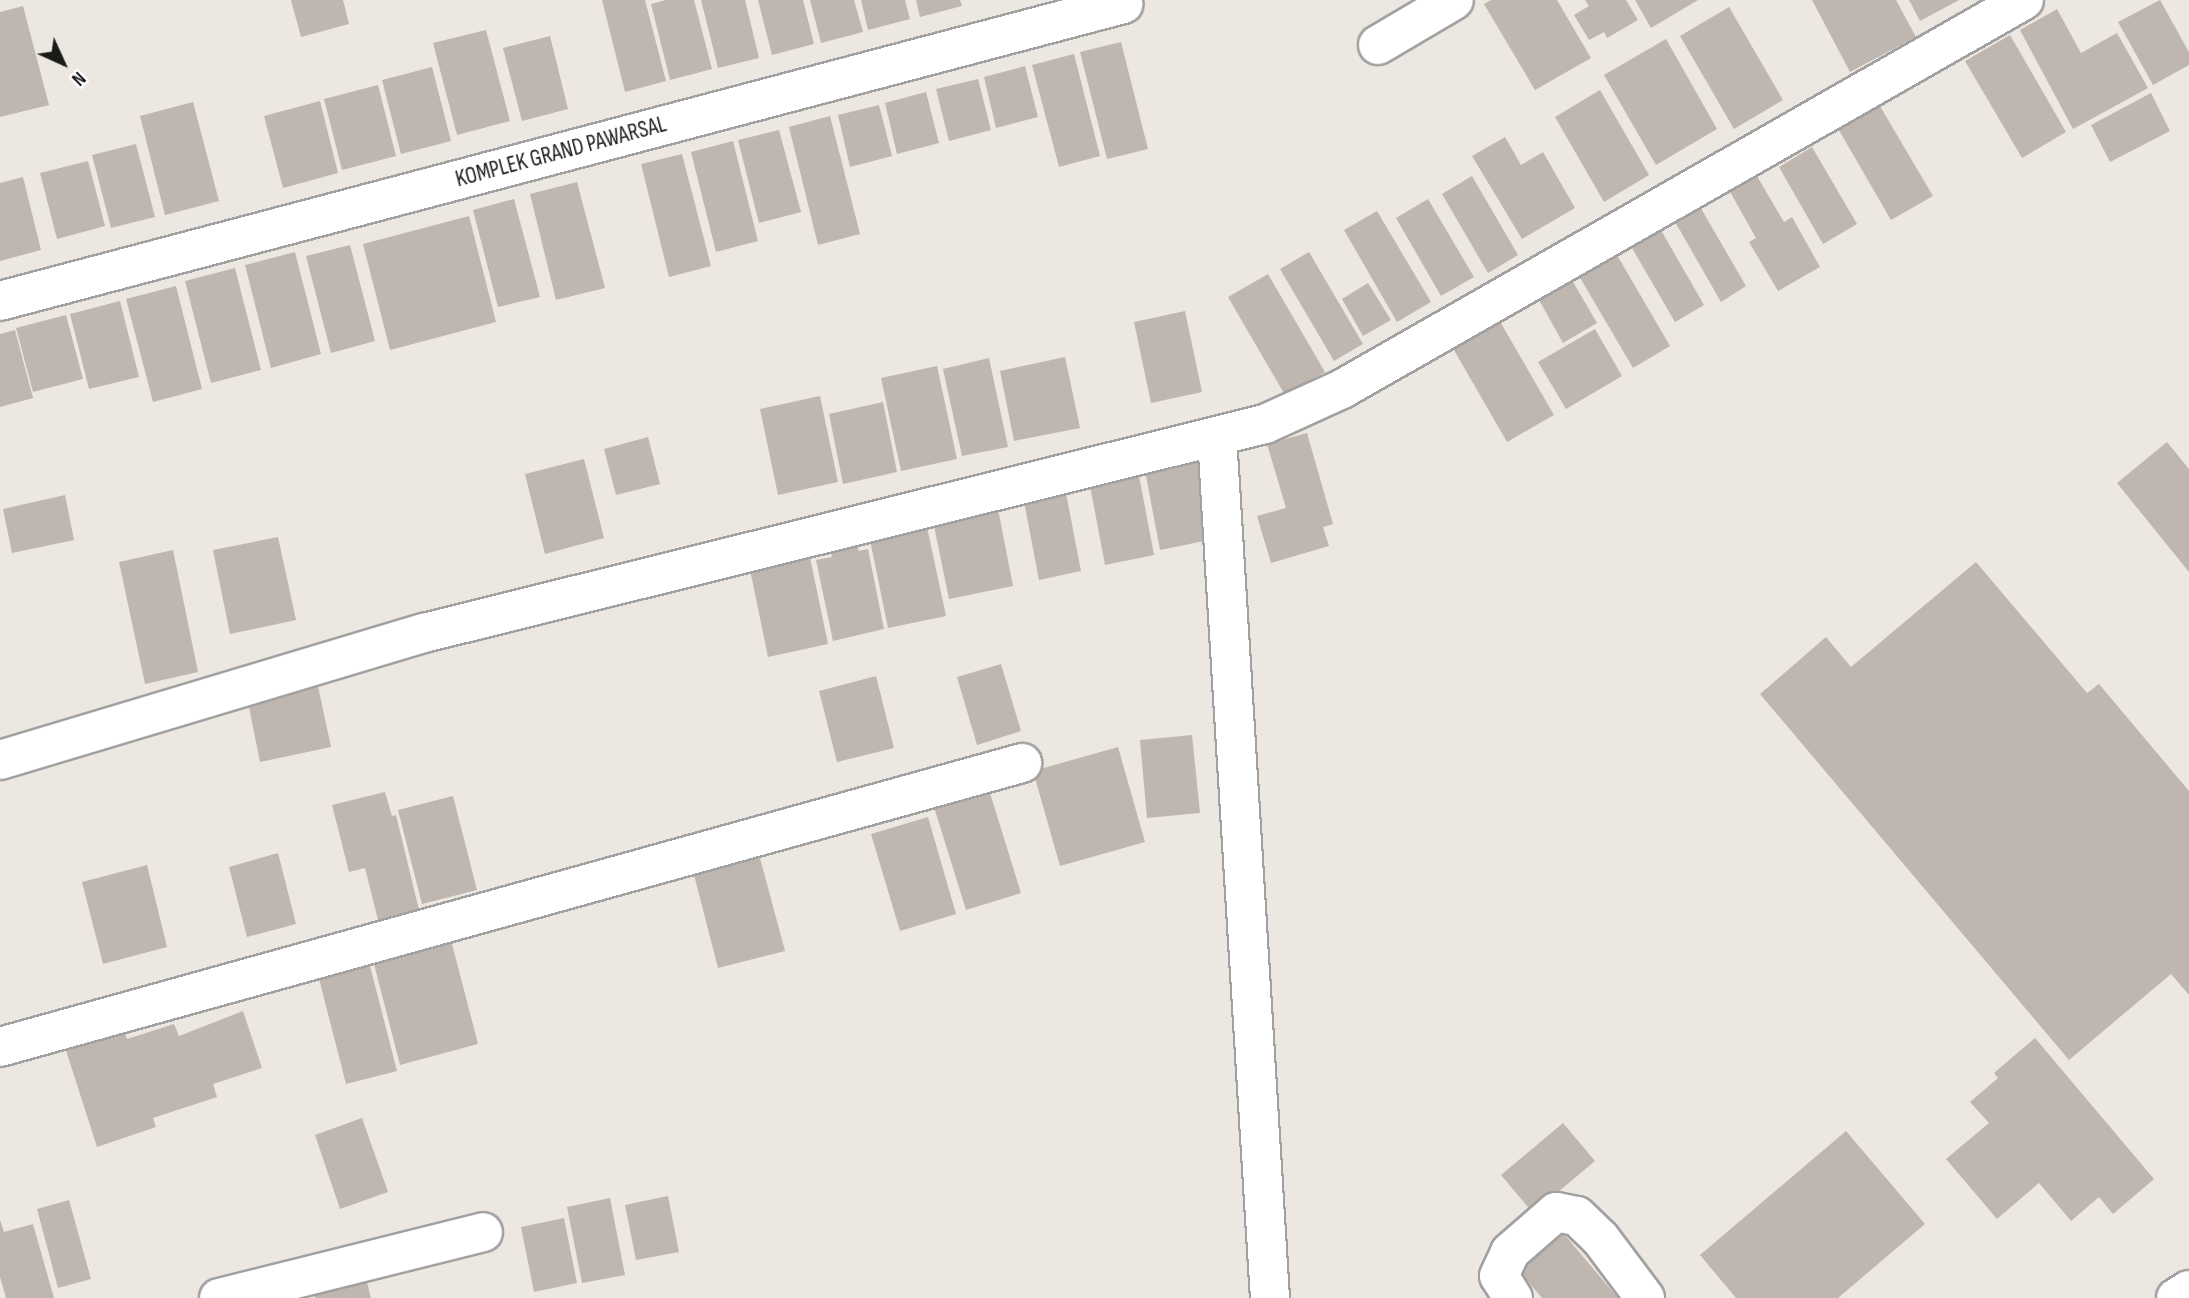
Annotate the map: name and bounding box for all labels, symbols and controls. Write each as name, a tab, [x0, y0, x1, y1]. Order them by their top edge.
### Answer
north arrow	[28, 28, 98, 98]
text: N	[66, 66, 90, 90]
street label: KOMPLEK GRAND PAWARSAL	[453, 111, 669, 193]

